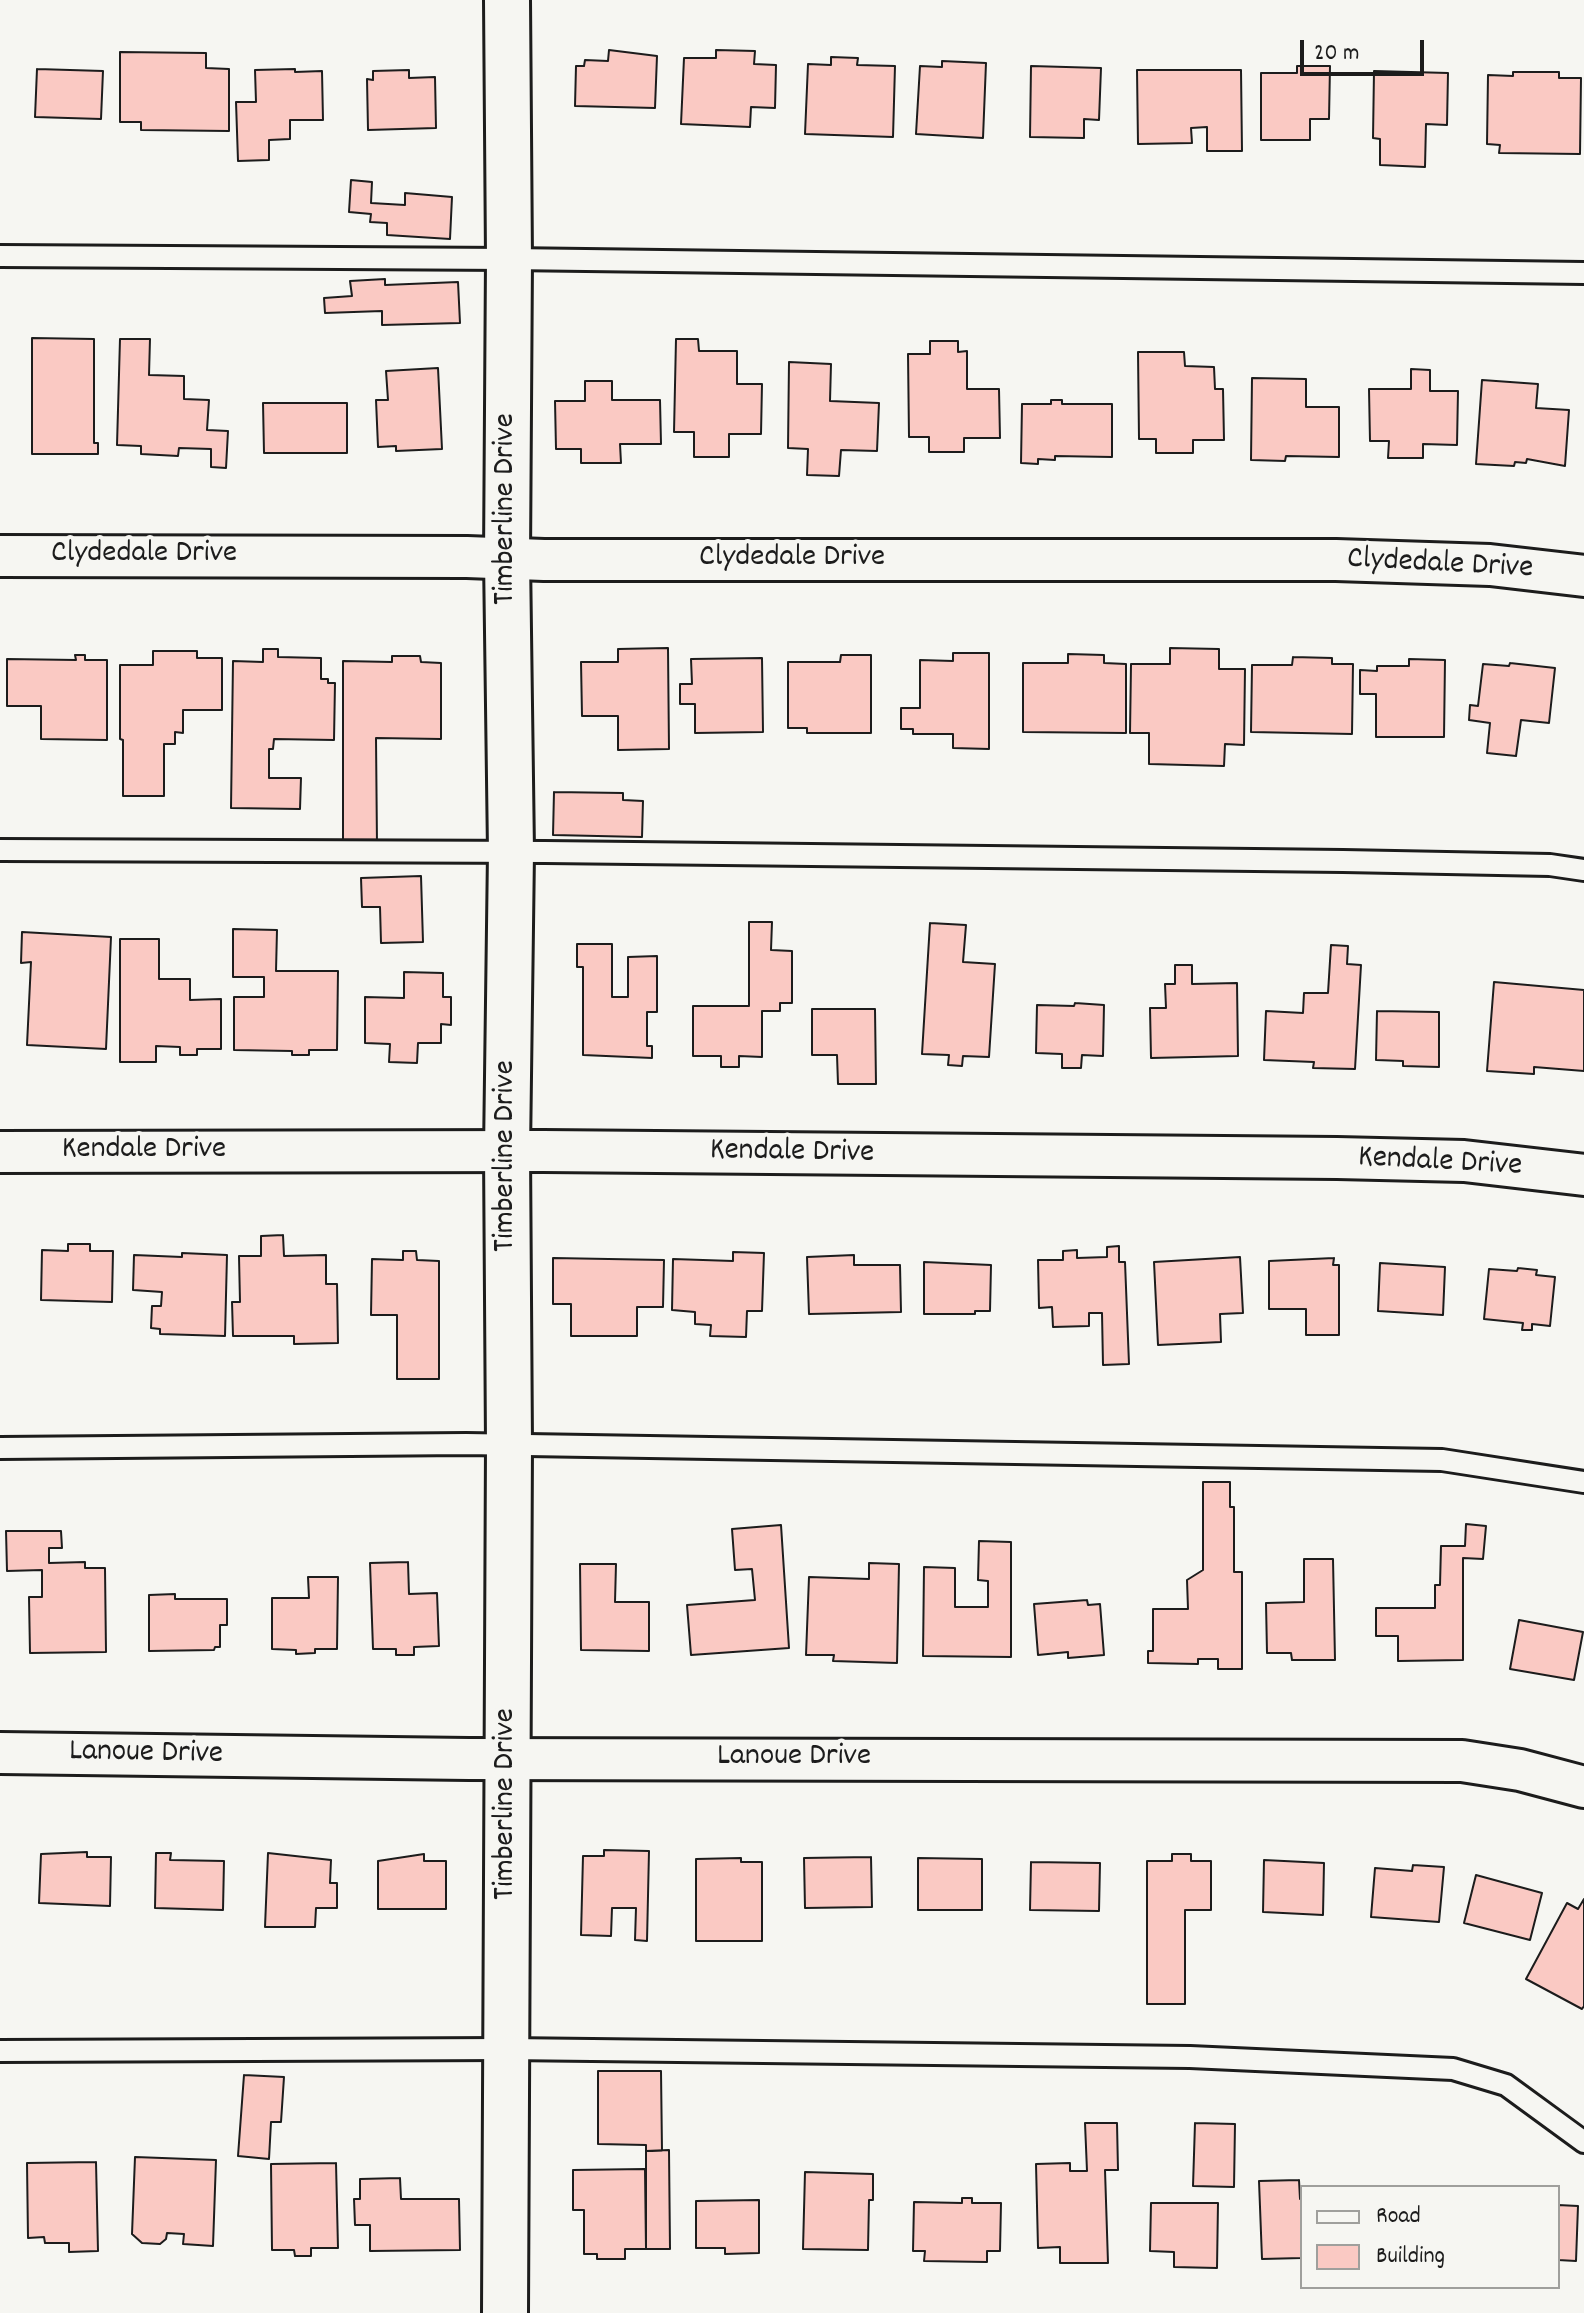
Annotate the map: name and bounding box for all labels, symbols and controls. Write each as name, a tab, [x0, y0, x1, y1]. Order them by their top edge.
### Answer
scale bar	[1304, 24, 1428, 74]
text: 20 m	[1314, 37, 1360, 71]
street label: Timberline Drive	[489, 413, 527, 605]
street label: Clydedale Drive	[51, 537, 237, 575]
street label: Clydedale Drive	[699, 541, 885, 579]
street label: Clydedale Drive	[1346, 542, 1534, 590]
street label: Timberline Drive	[489, 1060, 527, 1252]
street label: Kendale Drive	[62, 1133, 226, 1171]
street label: Kendale Drive	[710, 1133, 874, 1175]
street label: Kendale Drive	[1357, 1141, 1523, 1187]
street label: Timberline Drive	[489, 1708, 527, 1900]
street label: Lanoue Drive	[69, 1734, 223, 1776]
street label: Lanoue Drive	[717, 1740, 871, 1778]
legend	[1300, 2185, 1560, 2289]
text: Road	[1376, 2200, 1421, 2234]
text: Building	[1376, 2240, 1445, 2274]

